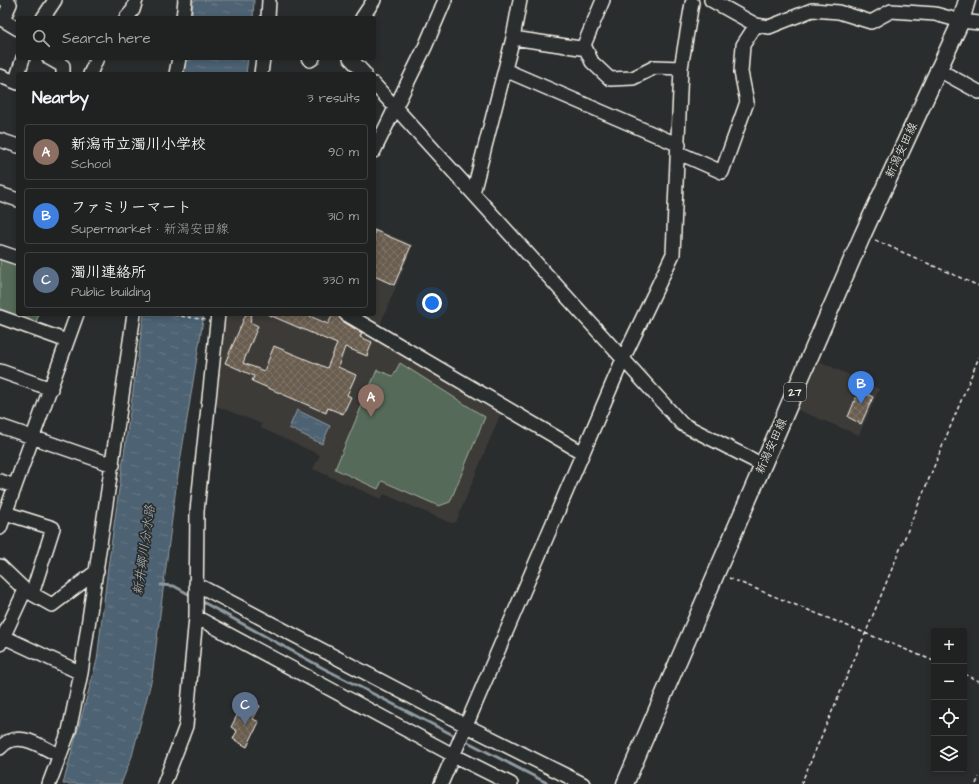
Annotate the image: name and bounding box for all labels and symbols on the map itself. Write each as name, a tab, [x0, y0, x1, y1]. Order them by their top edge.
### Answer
street label: 新潟安田線	[881, 119, 922, 181]
your location	[422, 293, 442, 313]
pin: B	[848, 371, 874, 404]
road number: 27	[784, 383, 806, 401]
pin: A	[358, 384, 384, 417]
street label: 新潟安田線	[751, 415, 791, 477]
water label: 新井郷川分水路	[129, 503, 159, 596]
pin: C	[232, 692, 258, 725]

